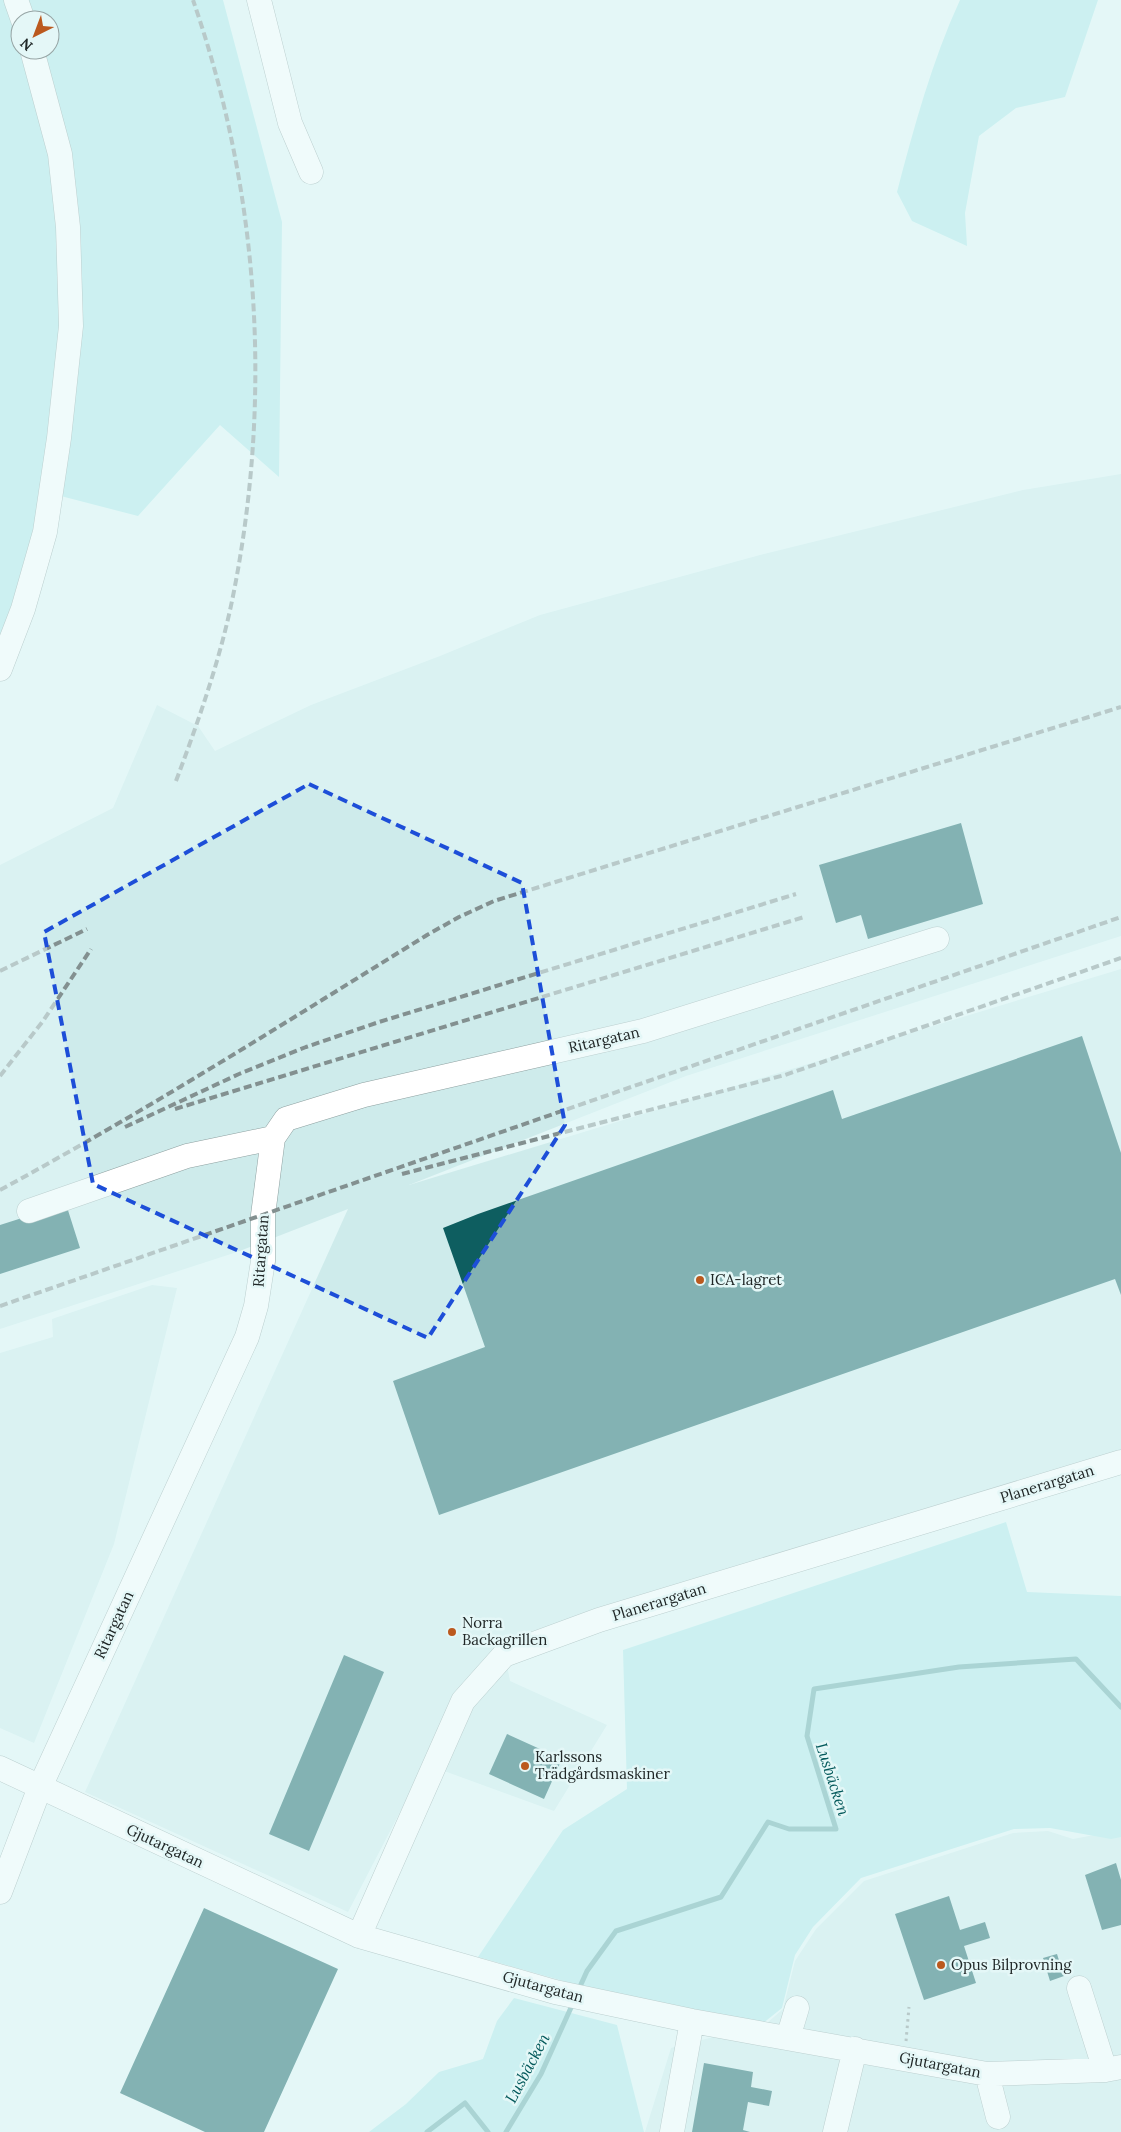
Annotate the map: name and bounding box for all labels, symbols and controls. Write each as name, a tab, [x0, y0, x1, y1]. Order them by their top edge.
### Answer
north arrow	[10, 10, 60, 60]
text: N	[16, 34, 36, 55]
street label: Ritargatan	[566, 1022, 641, 1057]
street label: Ritargatan	[248, 1214, 273, 1288]
place label: ICA-lagret	[710, 1270, 782, 1289]
marker: ICA-lagret	[694, 1274, 706, 1286]
street label: Planerargatan	[998, 1460, 1096, 1507]
street label: Planerargatan	[610, 1578, 708, 1625]
street label: Ritargatan	[90, 1588, 137, 1662]
place label: Norra Backagrillen	[462, 1613, 547, 1649]
marker: Norra Backagrillen	[446, 1626, 458, 1638]
water label: Lusbäcken	[812, 1740, 854, 1818]
place label: Karlssons Trädgårdsmaskiner	[535, 1747, 670, 1783]
marker: Karlssons Trädgårdsmaskiner	[519, 1760, 531, 1772]
street label: Gjutargatan	[124, 1819, 207, 1872]
place label: Opus Bilprovning	[951, 1955, 1072, 1974]
marker: Opus Bilprovning	[935, 1959, 947, 1971]
street label: Gjutargatan	[501, 1967, 586, 2006]
water label: Lusbäcken	[500, 2030, 554, 2106]
street label: Gjutargatan	[898, 2047, 983, 2082]

